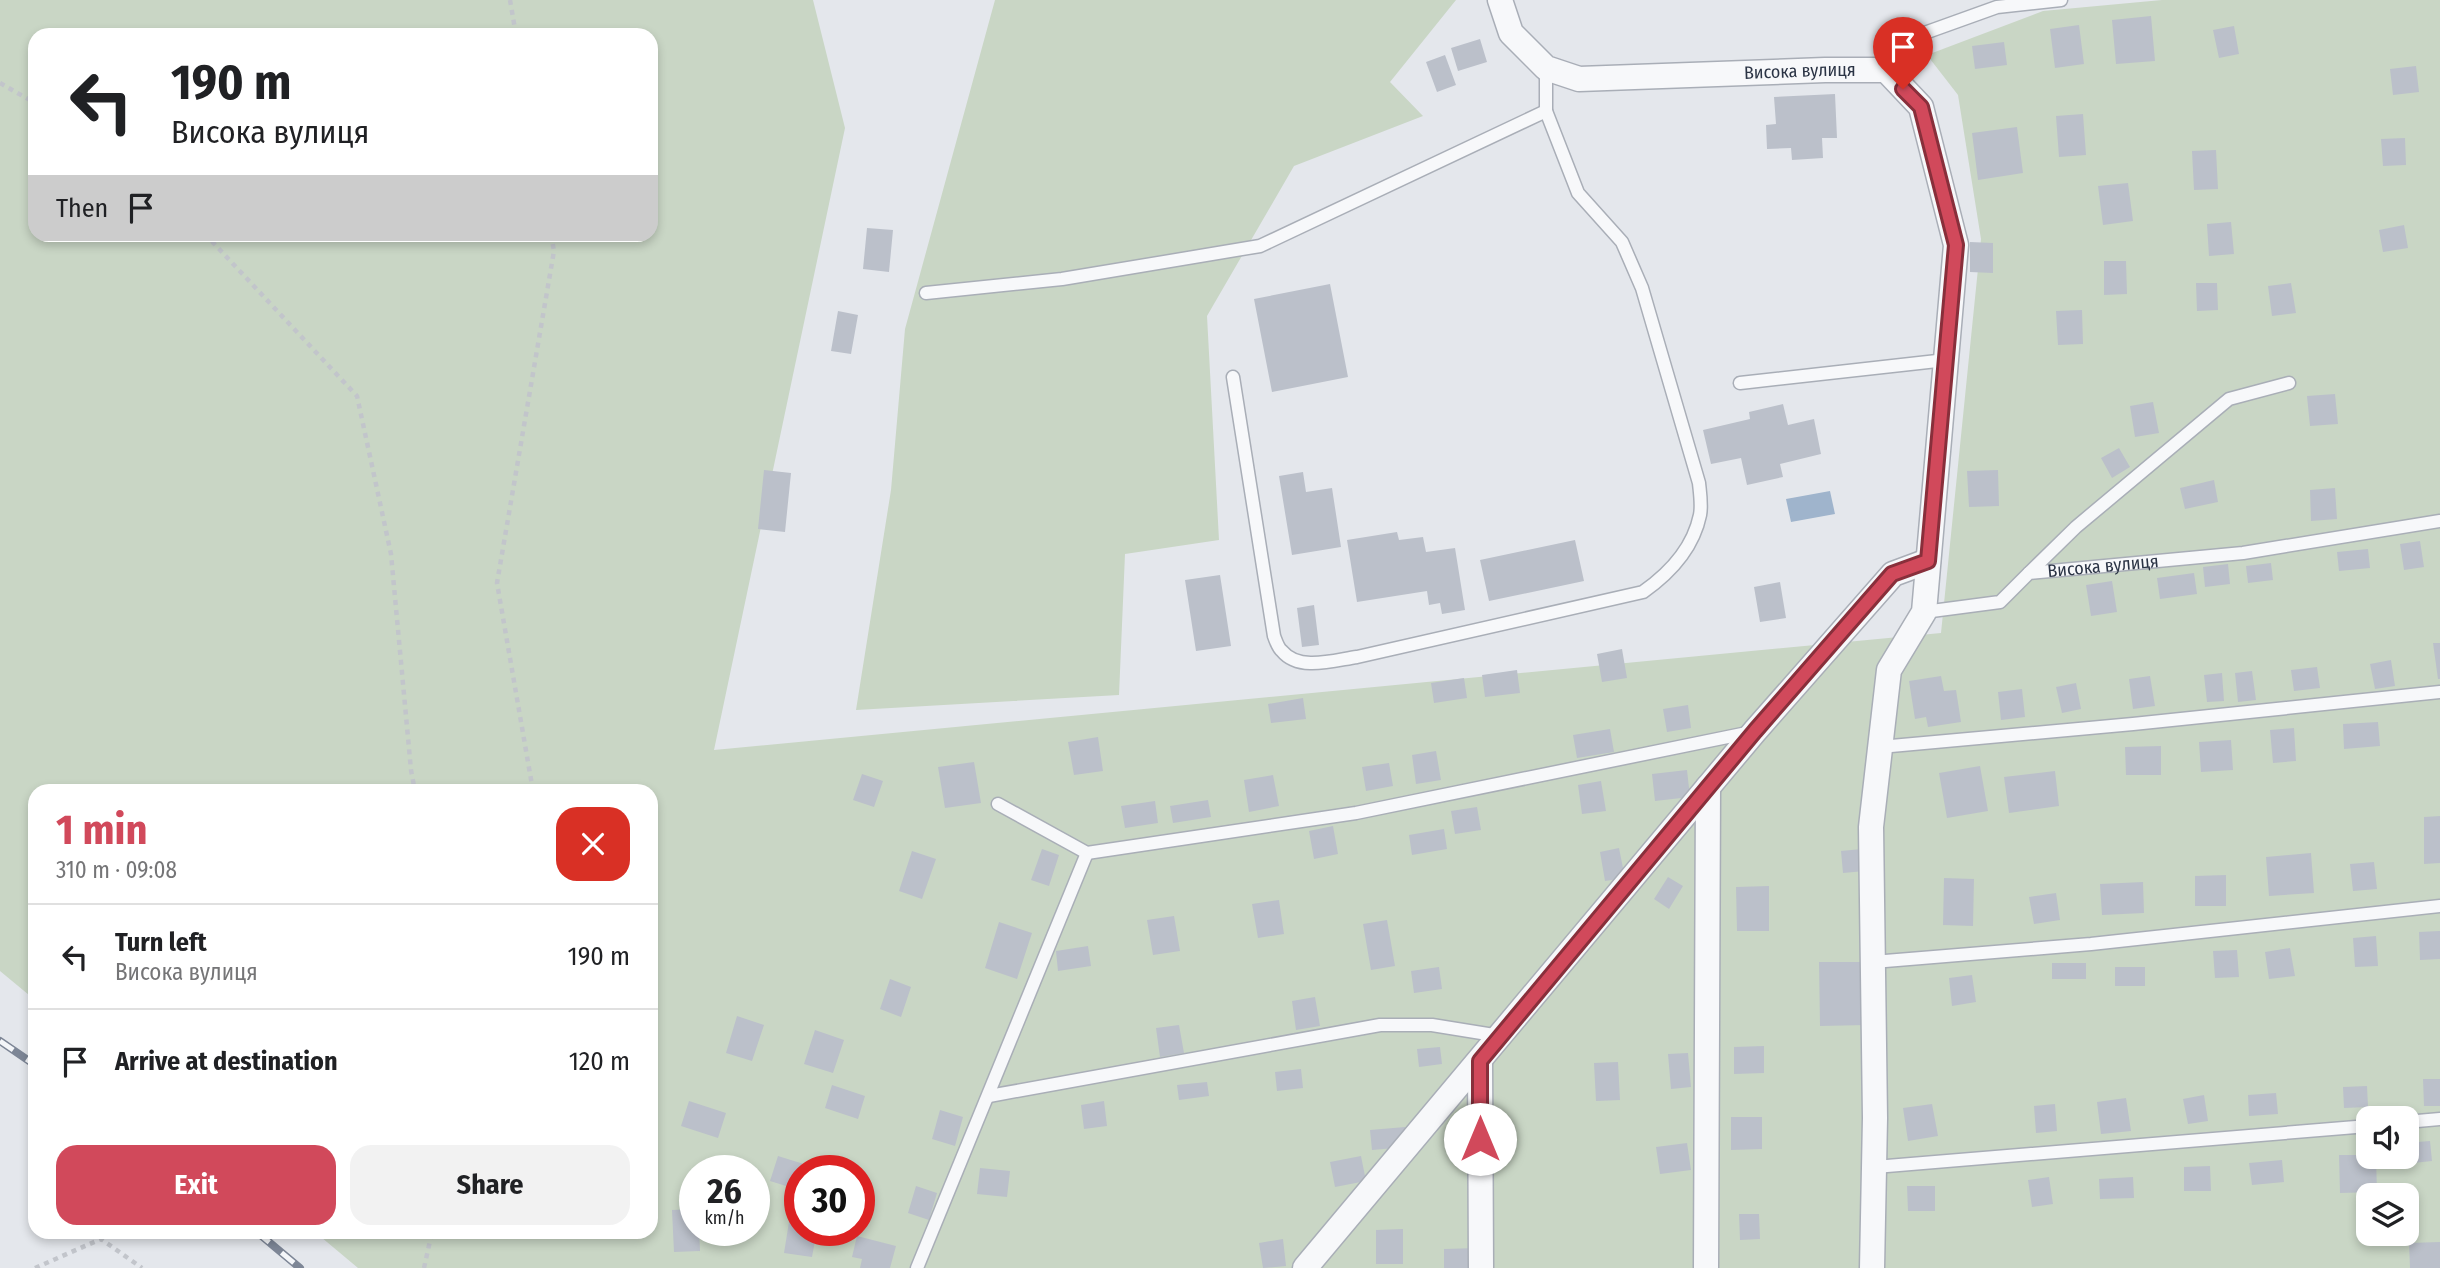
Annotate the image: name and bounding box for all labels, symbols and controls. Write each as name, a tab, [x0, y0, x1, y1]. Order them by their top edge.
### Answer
pin	[1873, 17, 1933, 89]
icon: arrive	[1884, 28, 1922, 66]
text: 190 m	[171, 53, 291, 112]
icon: left	[56, 56, 147, 147]
street label: Висока вулиця	[1744, 59, 1856, 84]
text: Висока вулиця	[171, 113, 369, 151]
icon: arrive	[122, 189, 160, 227]
text: Then	[56, 193, 108, 224]
street label: Висока вулиця	[2046, 550, 2160, 582]
text: 1 min	[56, 805, 147, 855]
button: close	[556, 807, 630, 881]
text: 310 m · 09:08	[56, 856, 177, 884]
text: Turn left	[115, 927, 207, 958]
icon: left	[56, 938, 94, 976]
text: 190 m	[568, 941, 630, 972]
text: Висока вулиця	[115, 958, 258, 986]
icon: arrive	[56, 1043, 94, 1081]
text: Arrive at destination	[115, 1046, 338, 1077]
text: 120 m	[569, 1046, 630, 1077]
position arrow	[1443, 1102, 1517, 1176]
map controls	[2356, 1106, 2419, 1246]
button: sound	[2356, 1106, 2419, 1169]
button: Exit	[56, 1145, 336, 1225]
button: Share	[350, 1145, 630, 1225]
speed limit sign: 30	[784, 1155, 875, 1246]
text: 26	[707, 1170, 742, 1212]
button: layers	[2356, 1183, 2419, 1246]
text: km/h	[704, 1207, 745, 1229]

